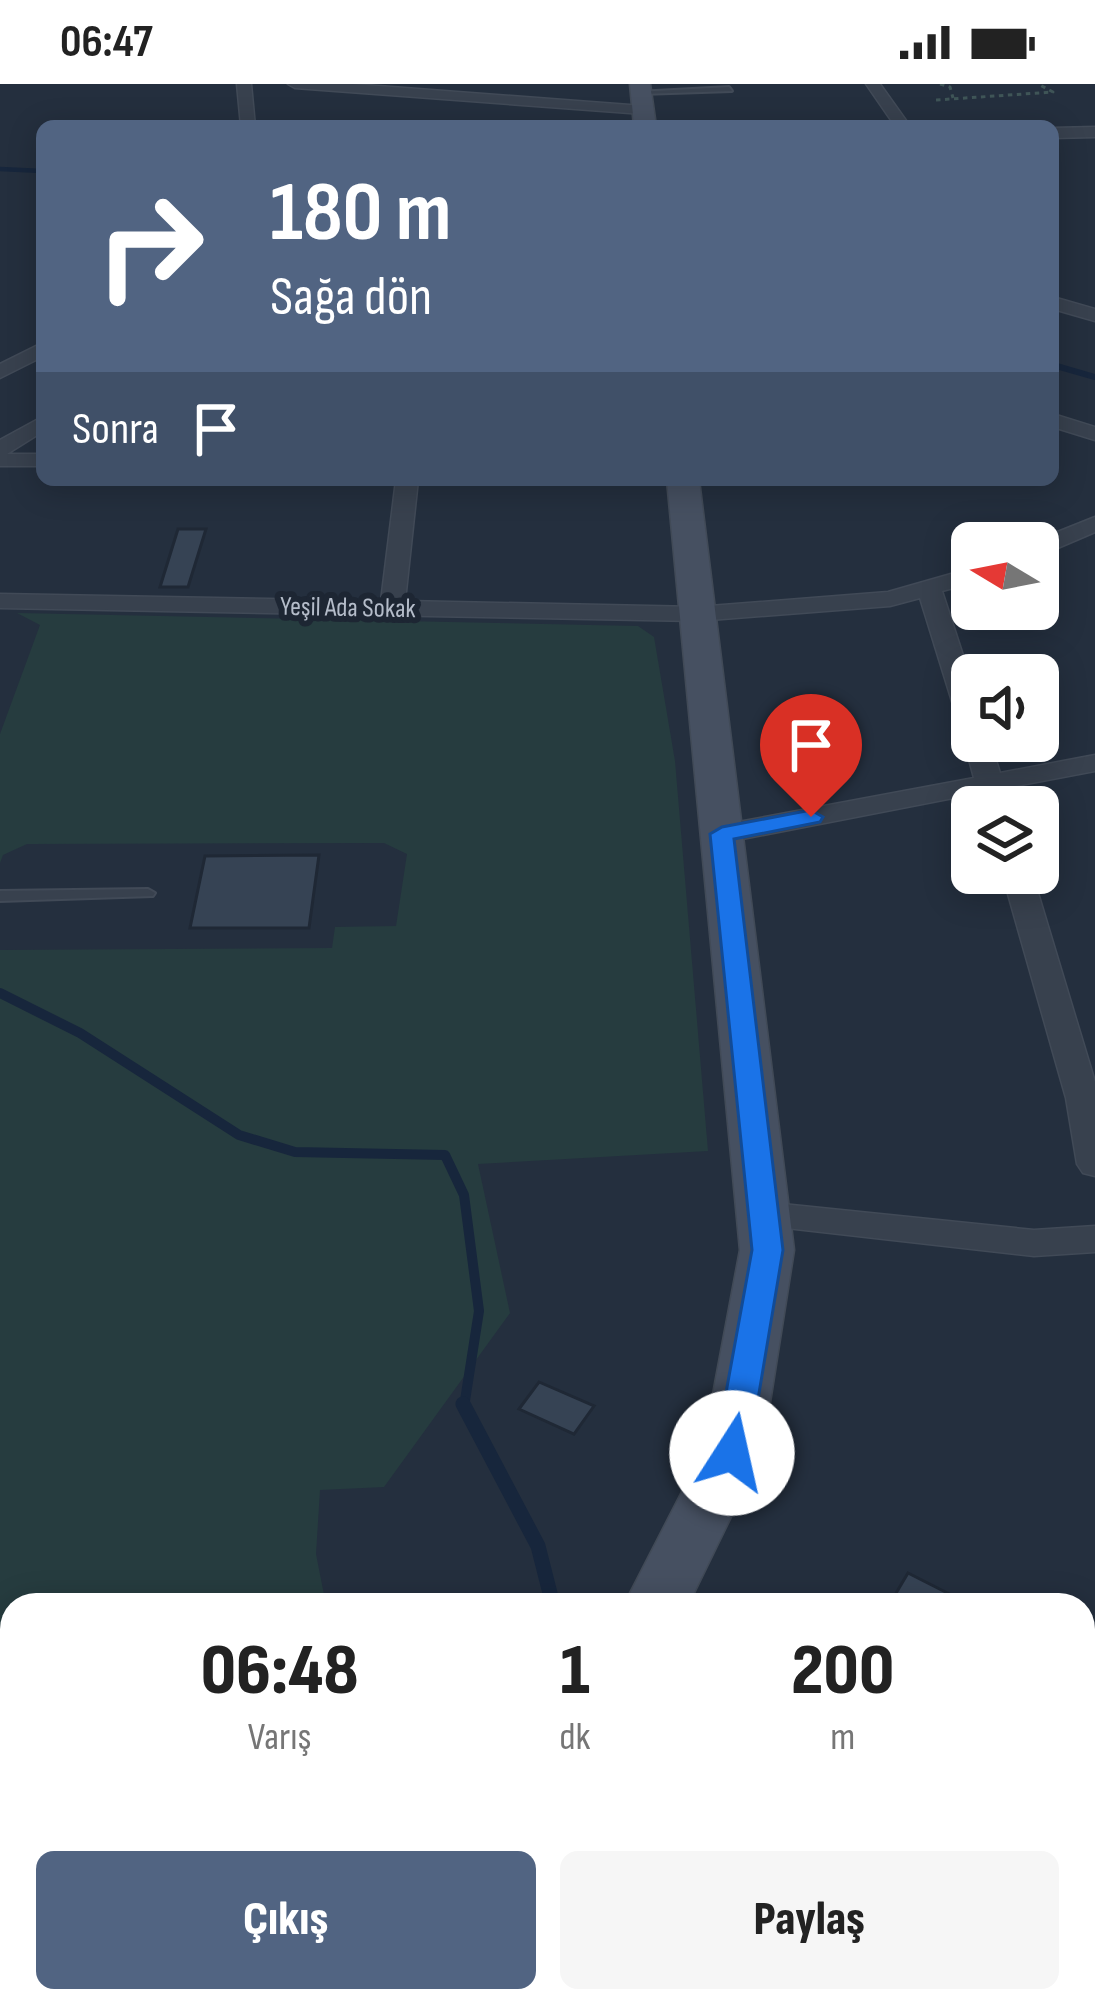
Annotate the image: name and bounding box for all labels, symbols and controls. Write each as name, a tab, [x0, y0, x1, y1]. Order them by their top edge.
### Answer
text: 06:47	[60, 15, 153, 70]
text: 180 m	[270, 163, 451, 264]
icon: right	[72, 168, 228, 324]
text: Sağa dön	[270, 265, 432, 330]
icon: arrive	[183, 396, 249, 462]
text: Sonra	[72, 402, 159, 457]
north arrow	[951, 522, 1059, 630]
map controls	[951, 522, 1059, 894]
street label: Yeşil Ada Sokak	[280, 591, 417, 625]
button: sound	[951, 654, 1059, 762]
pin	[760, 694, 862, 817]
icon: arrive	[778, 712, 844, 778]
button: layers	[951, 786, 1059, 894]
position arrow	[669, 1390, 795, 1516]
text: 06:48	[201, 1628, 359, 1715]
text: 1	[560, 1628, 590, 1715]
text: 200	[791, 1628, 894, 1715]
text: Varış	[248, 1714, 312, 1761]
text: dk	[559, 1714, 591, 1761]
text: m	[830, 1714, 855, 1761]
button: Çıkış	[36, 1851, 536, 1989]
button: Paylaş	[560, 1851, 1059, 1989]

